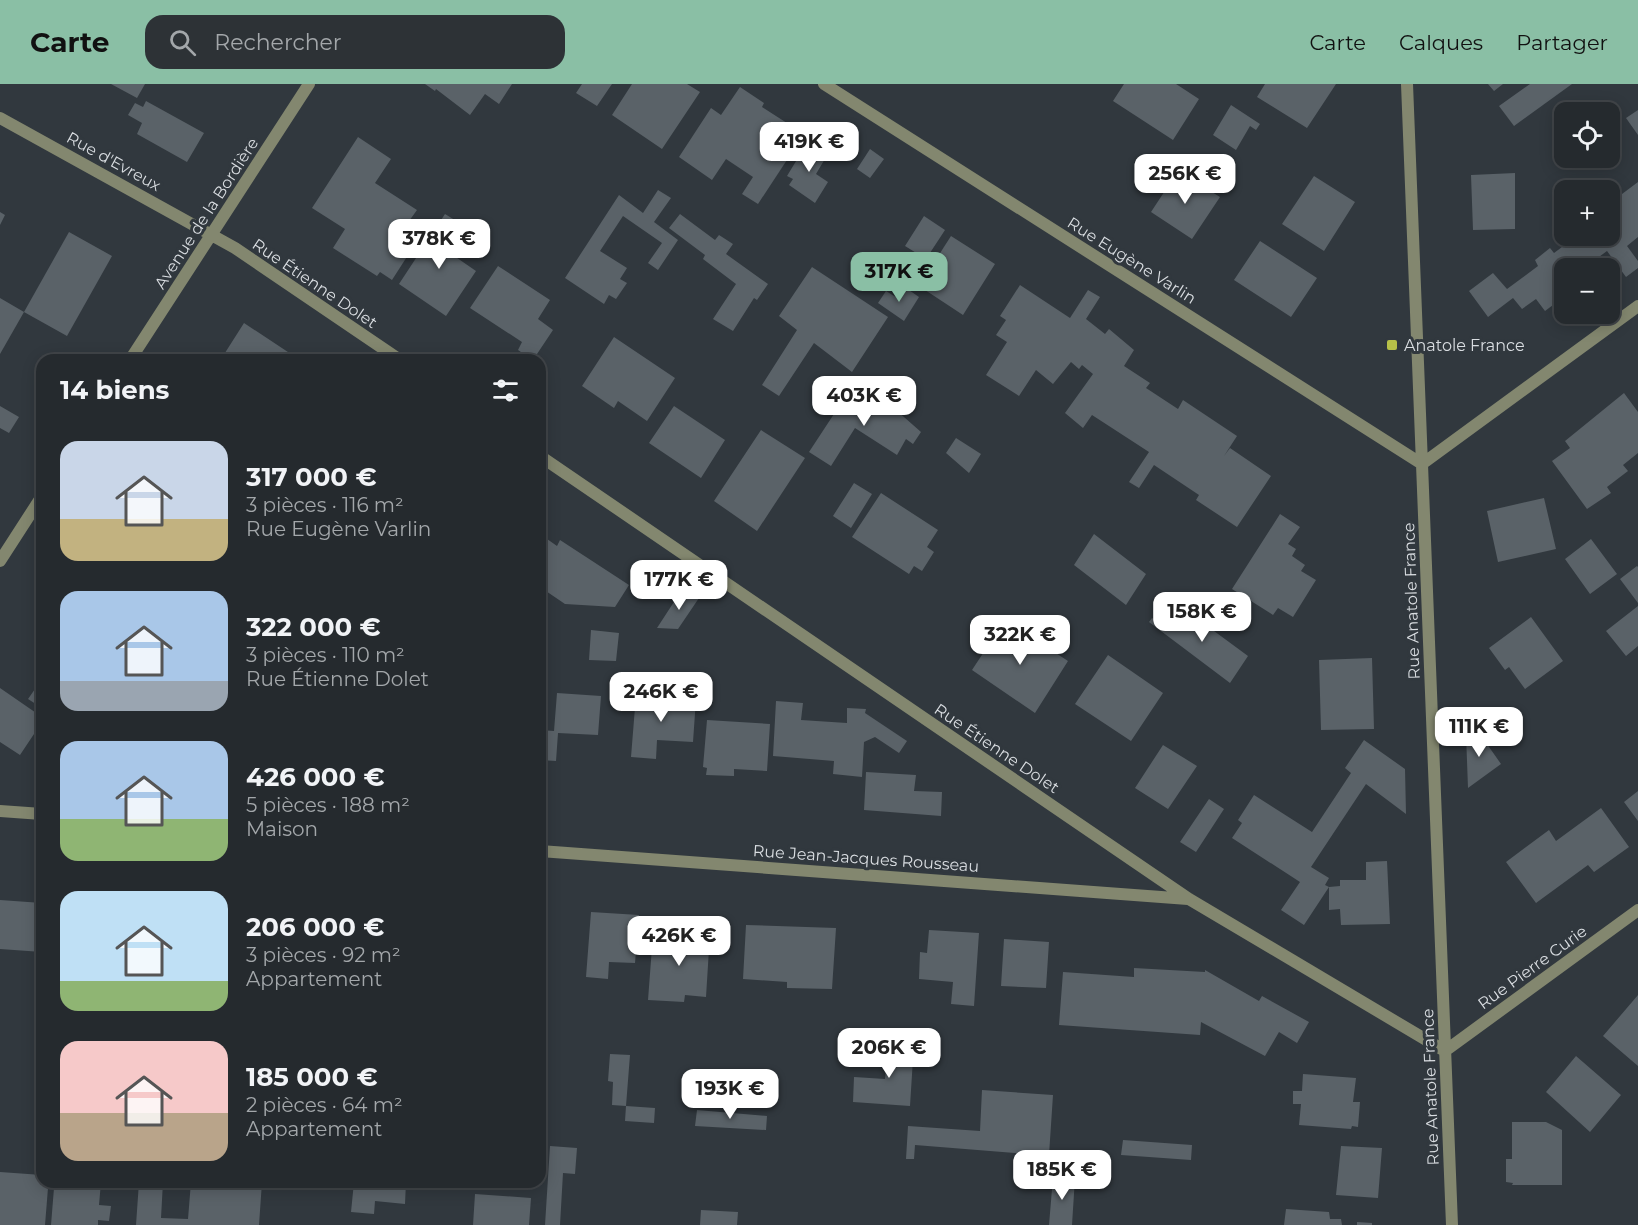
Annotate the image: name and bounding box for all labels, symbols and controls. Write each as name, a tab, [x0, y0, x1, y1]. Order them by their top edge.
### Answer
search box	[145, 15, 565, 69]
text: Carte	[30, 25, 109, 59]
icon: search	[166, 26, 199, 59]
text: Rechercher	[214, 29, 342, 56]
text: Carte	[1309, 30, 1366, 55]
text: Calques	[1399, 30, 1483, 55]
text: Partager	[1516, 30, 1608, 55]
map controls	[1554, 102, 1620, 324]
button: locate	[1554, 102, 1620, 168]
pin: 419K €	[760, 122, 858, 173]
street label: Rue d'Evreux	[63, 128, 165, 195]
text: 419K €	[774, 129, 844, 153]
street label: Avenue de la Bordière	[150, 134, 262, 292]
pin: 256K €	[1136, 154, 1234, 205]
text: 256K €	[1148, 161, 1222, 185]
button: +	[1554, 180, 1620, 246]
street label: Rue Eugène Varlin	[1064, 213, 1200, 308]
pin: 378K €	[390, 219, 488, 270]
text: 378K €	[402, 226, 476, 250]
street label: Rue Étienne Dolet	[249, 235, 381, 332]
pin: 317K €	[850, 252, 948, 303]
button: −	[1554, 258, 1620, 324]
text: 317K €	[865, 259, 933, 283]
place label: Anatole France	[1404, 336, 1525, 355]
marker: Anatole France	[1385, 338, 1399, 352]
text: 14 biens	[60, 374, 169, 406]
icon: filters	[489, 374, 522, 407]
pin: 403K €	[815, 376, 913, 427]
text: 403K €	[826, 383, 902, 407]
text: 317 000 €	[246, 461, 376, 493]
icon: home	[108, 465, 180, 537]
text: 3 pièces · 116 m²	[246, 493, 404, 517]
text: Rue Eugène Varlin	[246, 517, 431, 541]
street label: Rue Anatole France	[1399, 522, 1424, 680]
pin: 177K €	[630, 560, 728, 611]
text: 177K €	[644, 567, 714, 591]
pin: 158K €	[1153, 592, 1251, 643]
text: 158K €	[1167, 599, 1237, 623]
text: 322 000 €	[246, 611, 381, 643]
icon: home	[108, 615, 180, 687]
pin: 322K €	[971, 615, 1069, 666]
text: 322K €	[984, 622, 1056, 646]
text: 3 pièces · 110 m²	[246, 643, 405, 667]
text: Rue Étienne Dolet	[246, 667, 429, 691]
pin: 246K €	[612, 672, 710, 723]
text: 246K €	[624, 679, 698, 703]
street label: Rue Étienne Dolet	[931, 700, 1063, 797]
pin: 111K €	[1430, 707, 1528, 758]
text: 111K €	[1449, 714, 1509, 738]
text: 426 000 €	[246, 761, 385, 793]
icon: home	[108, 765, 180, 837]
text: 5 pièces · 188 m²	[246, 793, 410, 817]
text: Maison	[246, 817, 318, 841]
street label: Rue Jean-Jacques Rousseau	[752, 841, 980, 876]
text: 206 000 €	[246, 911, 384, 943]
icon: home	[108, 915, 180, 987]
pin: 426K €	[630, 916, 728, 967]
street label: Rue Pierre Curie	[1474, 921, 1590, 1013]
text: 426K €	[642, 923, 717, 947]
text: 3 pièces · 92 m²	[246, 943, 401, 967]
text: Appartement	[246, 967, 382, 991]
street label: Rue Anatole France	[1418, 1008, 1443, 1166]
pin: 206K €	[840, 1028, 938, 1079]
text: 206K €	[852, 1035, 926, 1059]
text: 185 000 €	[246, 1061, 378, 1093]
icon: home	[108, 1065, 180, 1137]
pin: 193K €	[681, 1069, 779, 1120]
text: 193K €	[696, 1076, 764, 1100]
text: 2 pièces · 64 m²	[246, 1093, 403, 1117]
text: Appartement	[246, 1117, 382, 1141]
pin: 185K €	[1013, 1150, 1111, 1201]
text: 185K €	[1027, 1157, 1097, 1181]

